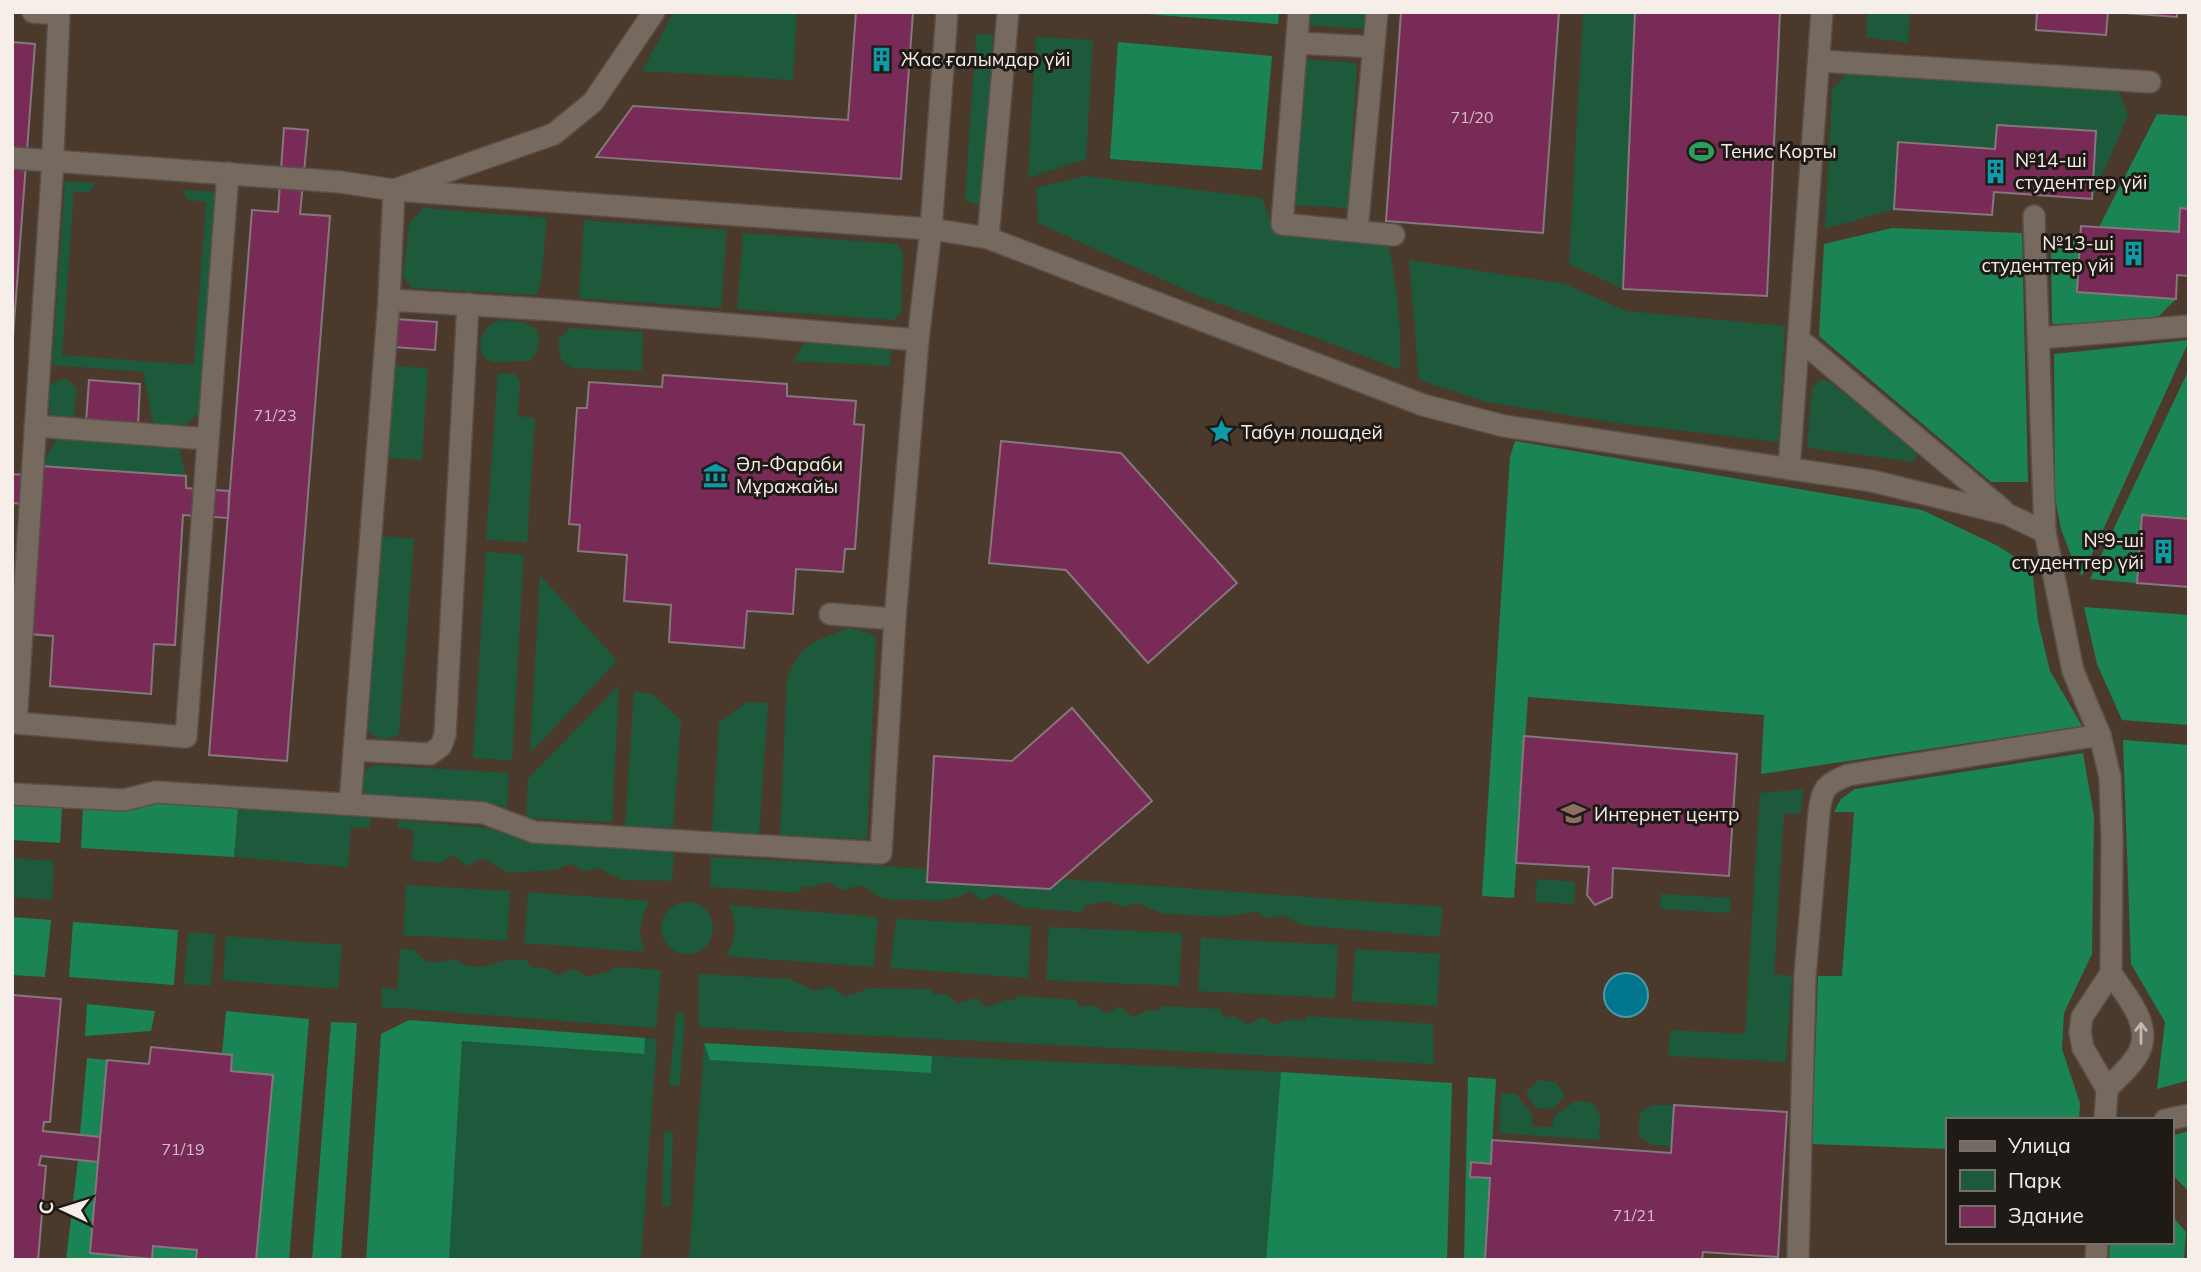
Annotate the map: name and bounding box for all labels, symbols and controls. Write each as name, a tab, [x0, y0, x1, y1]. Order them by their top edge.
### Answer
building icon: Жас ғалымдар үйі	[867, 45, 895, 73]
place label: Жас ғалымдар үйі	[901, 47, 1071, 71]
house number: 71/20	[1451, 107, 1493, 127]
sports icon: Тенис Корты	[1687, 137, 1715, 165]
place label: Тенис Корты	[1721, 139, 1837, 163]
place label: №14-ші студенттер үйі	[2015, 148, 2148, 194]
building icon: №14-ші студенттер үйі	[1981, 157, 2009, 185]
place label: №13-ші студенттер үйі	[1981, 231, 2114, 277]
building icon: №13-ші студенттер үйі	[2120, 240, 2148, 268]
house number: 71/23	[254, 405, 296, 425]
place icon: Табун лошадей	[1207, 418, 1235, 446]
place label: Табун лошадей	[1241, 420, 1383, 444]
place label: Әл-Фараби Мұражайы	[736, 452, 843, 498]
museum icon: Әл-Фараби Мұражайы	[702, 461, 730, 489]
place label: №9-ші студенттер үйі	[2011, 528, 2144, 574]
building icon: №9-ші студенттер үйі	[2150, 537, 2178, 565]
school or university icon: Интернет центр	[1560, 800, 1588, 828]
place label: Интернет центр	[1594, 802, 1740, 826]
one-way arrow	[2134, 1022, 2148, 1045]
legend	[1946, 1118, 2173, 1244]
text: Улица	[2007, 1132, 2071, 1158]
house number: 71/19	[162, 1139, 204, 1159]
text: Парк	[2008, 1167, 2062, 1193]
north arrow	[28, 1174, 98, 1244]
text: С	[34, 1200, 58, 1215]
text: Здание	[2008, 1202, 2084, 1228]
house number: 71/21	[1613, 1205, 1655, 1225]

